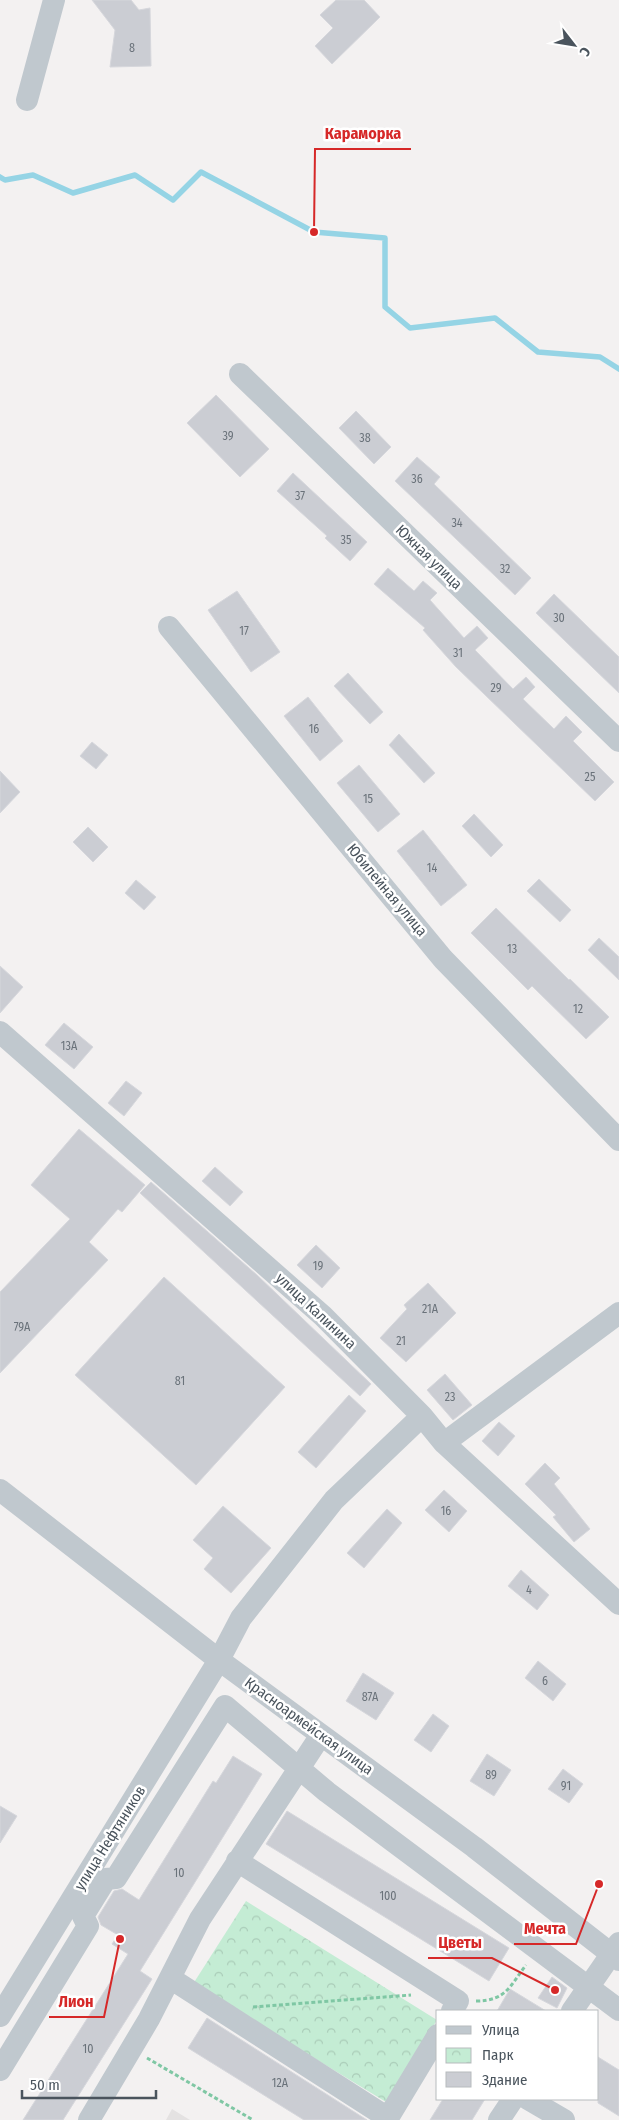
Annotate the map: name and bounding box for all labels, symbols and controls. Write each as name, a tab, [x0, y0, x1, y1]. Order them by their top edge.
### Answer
north arrow	[549, 20, 599, 70]
house number: 8	[129, 41, 135, 55]
text: С	[575, 44, 594, 60]
callout: Караморка	[315, 118, 411, 149]
text: Караморка	[325, 124, 401, 143]
house number: 39	[222, 429, 234, 443]
house number: 38	[359, 431, 371, 445]
house number: 36	[411, 472, 423, 486]
house number: 37	[295, 489, 305, 503]
house number: 34	[451, 516, 463, 530]
street label: Южная улица	[392, 521, 466, 593]
house number: 35	[341, 533, 352, 547]
house number: 32	[500, 562, 510, 576]
house number: 30	[553, 611, 565, 625]
house number: 17	[239, 624, 249, 638]
house number: 31	[453, 646, 463, 660]
house number: 29	[490, 681, 502, 695]
house number: 16	[309, 722, 319, 736]
house number: 25	[585, 770, 596, 784]
house number: 15	[363, 792, 374, 806]
street label: Юбилейная улица	[343, 840, 431, 940]
house number: 14	[427, 861, 437, 875]
house number: 13	[507, 942, 517, 956]
house number: 12	[573, 1002, 583, 1016]
house number: 13А	[61, 1039, 78, 1053]
house number: 19	[313, 1259, 323, 1273]
street label: улица Калинина	[272, 1269, 360, 1353]
house number: 21А	[422, 1302, 439, 1316]
house number: 79А	[14, 1320, 31, 1334]
house number: 21	[396, 1334, 406, 1348]
house number: 81	[175, 1374, 185, 1388]
house number: 23	[445, 1390, 455, 1404]
house number: 16	[441, 1504, 451, 1518]
house number: 4	[526, 1583, 532, 1597]
street label: Красноармейская улица	[241, 1673, 377, 1779]
house number: 6	[542, 1674, 548, 1688]
house number: 87А	[362, 1690, 379, 1704]
house number: 89	[485, 1768, 497, 1782]
house number: 91	[561, 1779, 571, 1793]
street label: улица Нефтяников	[71, 1782, 149, 1894]
house number: 10	[174, 1866, 184, 1880]
house number: 100	[379, 1889, 397, 1903]
callout: Мечта	[514, 1913, 576, 1944]
text: Мечта	[524, 1919, 566, 1938]
callout: Цветы	[428, 1927, 492, 1958]
text: Цветы	[438, 1933, 482, 1952]
callout: Лион	[49, 1986, 104, 2017]
text: Лион	[58, 1992, 94, 2011]
legend	[436, 2010, 599, 2100]
text: Улица	[481, 2021, 520, 2039]
house number: 10	[83, 2042, 93, 2056]
text: Парк	[482, 2046, 513, 2064]
scale bar	[22, 2068, 156, 2100]
text: Здание	[482, 2071, 528, 2089]
text: 50 m	[30, 2076, 60, 2094]
house number: 12А	[272, 2076, 289, 2090]

